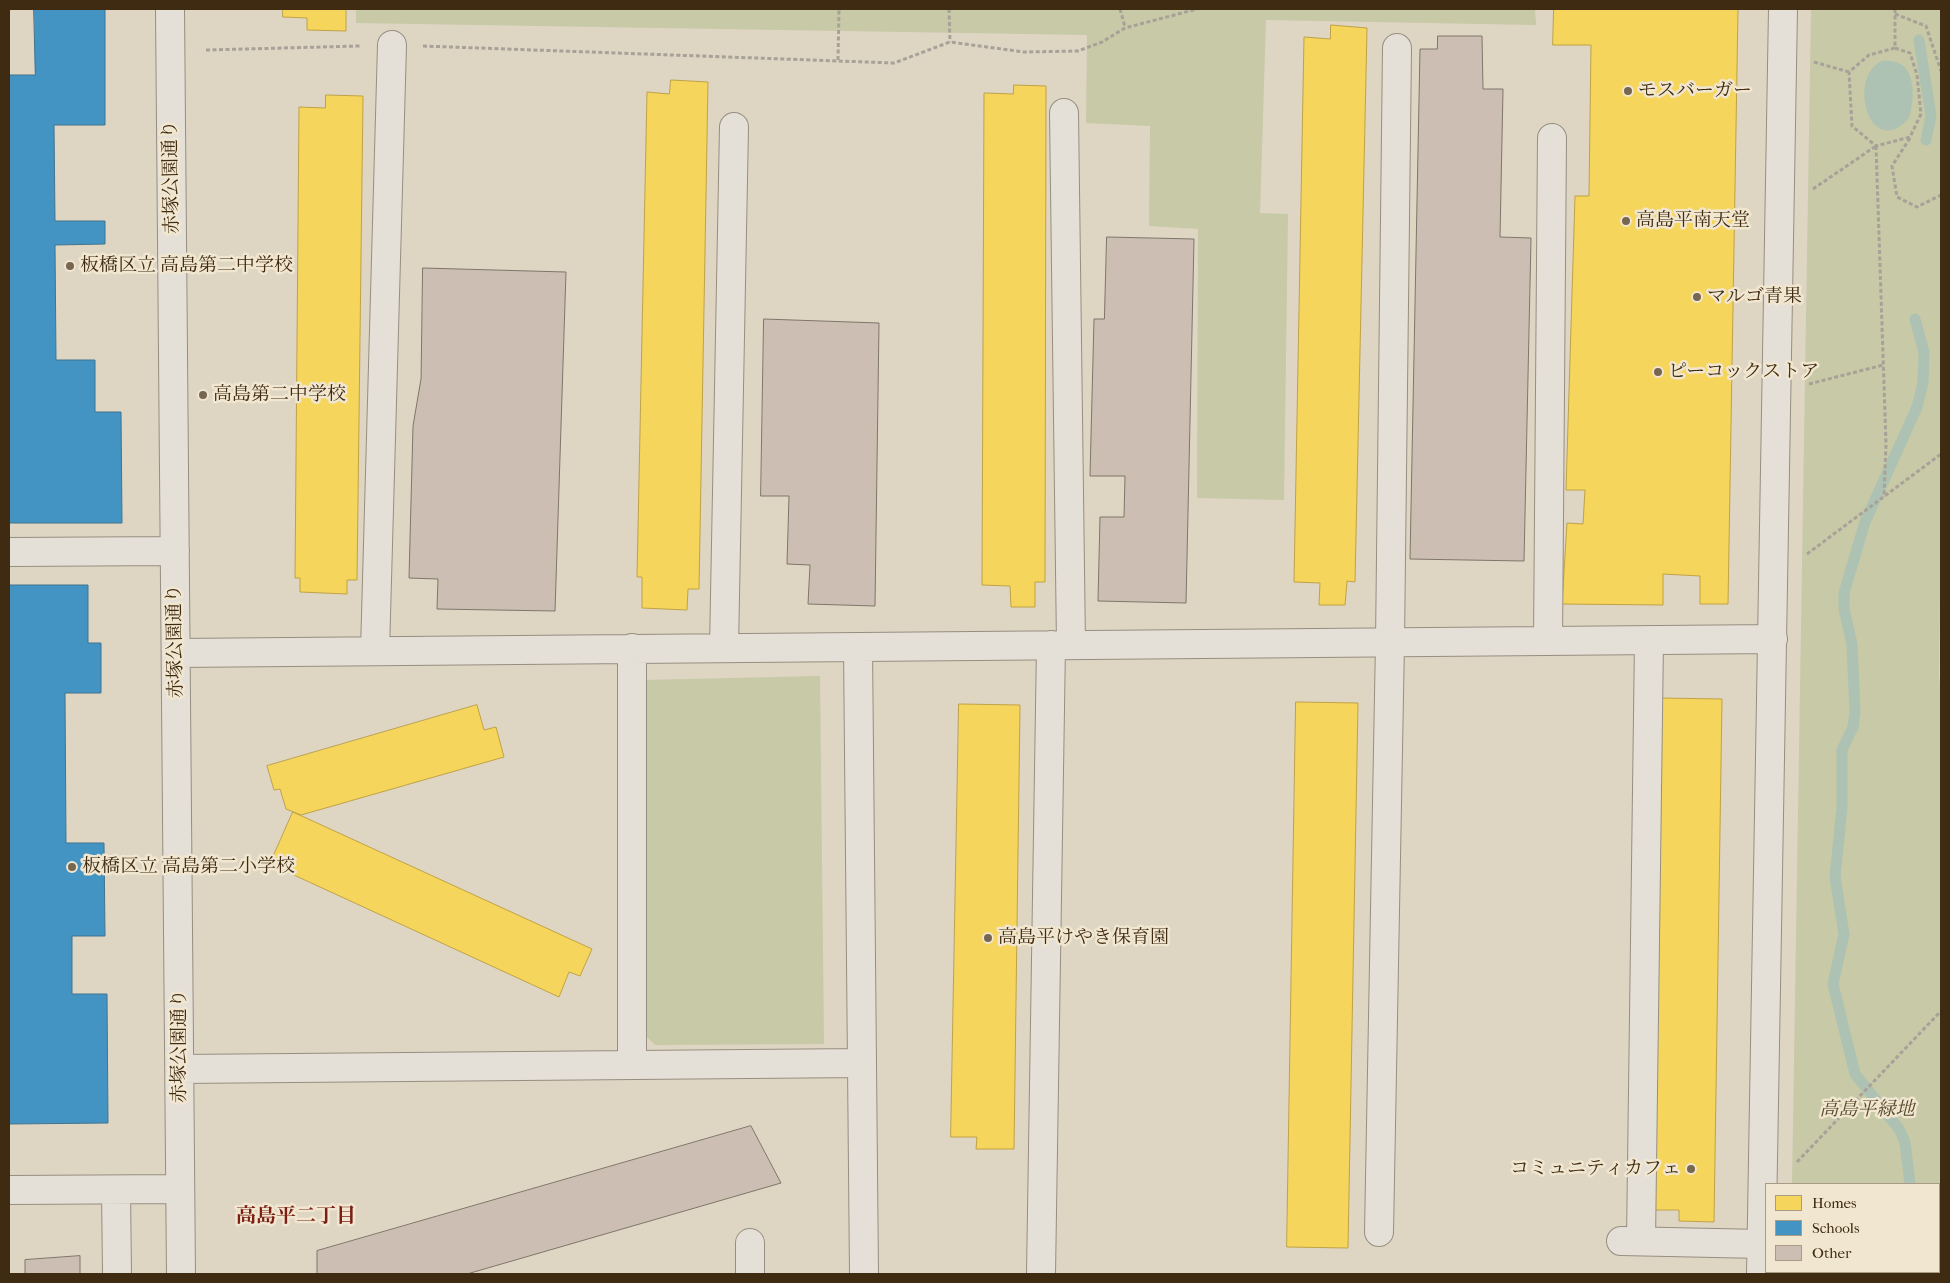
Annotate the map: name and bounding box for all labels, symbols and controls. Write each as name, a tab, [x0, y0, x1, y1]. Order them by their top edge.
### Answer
place label: モスバーガー	[1638, 80, 1752, 102]
marker: モスバーガー	[1622, 85, 1634, 97]
street label: 赤塚公園通り	[160, 120, 184, 234]
place label: 高島平南天堂	[1636, 210, 1750, 232]
marker: 高島平南天堂	[1620, 215, 1632, 227]
place label: 板橋区立 高島第二中学校	[80, 255, 293, 277]
marker: 板橋区立 高島第二中学校	[64, 260, 76, 272]
place label: マルゴ青果	[1707, 286, 1802, 308]
marker: マルゴ青果	[1691, 291, 1703, 303]
place label: ピーコックストア	[1668, 361, 1819, 383]
marker: ピーコックストア	[1652, 366, 1664, 378]
place label: 高島第二中学校	[213, 384, 346, 406]
marker: 高島第二中学校	[197, 389, 209, 401]
street label: 赤塚公園通り	[164, 584, 188, 698]
place label: 板橋区立 高島第二小学校	[82, 856, 295, 878]
marker: 板橋区立 高島第二小学校	[66, 861, 78, 873]
place label: 高島平けやき保育園	[998, 927, 1169, 949]
marker: 高島平けやき保育園	[982, 932, 994, 944]
street label: 赤塚公園通り	[169, 989, 191, 1103]
park label: 高島平緑地	[1820, 1099, 1914, 1121]
place label: コミュニティカフェ	[1510, 1158, 1681, 1180]
marker: コミュニティカフェ	[1685, 1163, 1697, 1175]
legend	[1765, 1183, 1940, 1273]
text: Homes	[1812, 1194, 1857, 1212]
district label: 高島平二丁目	[236, 1205, 356, 1229]
text: Schools	[1812, 1219, 1859, 1237]
text: Other	[1812, 1244, 1851, 1262]

